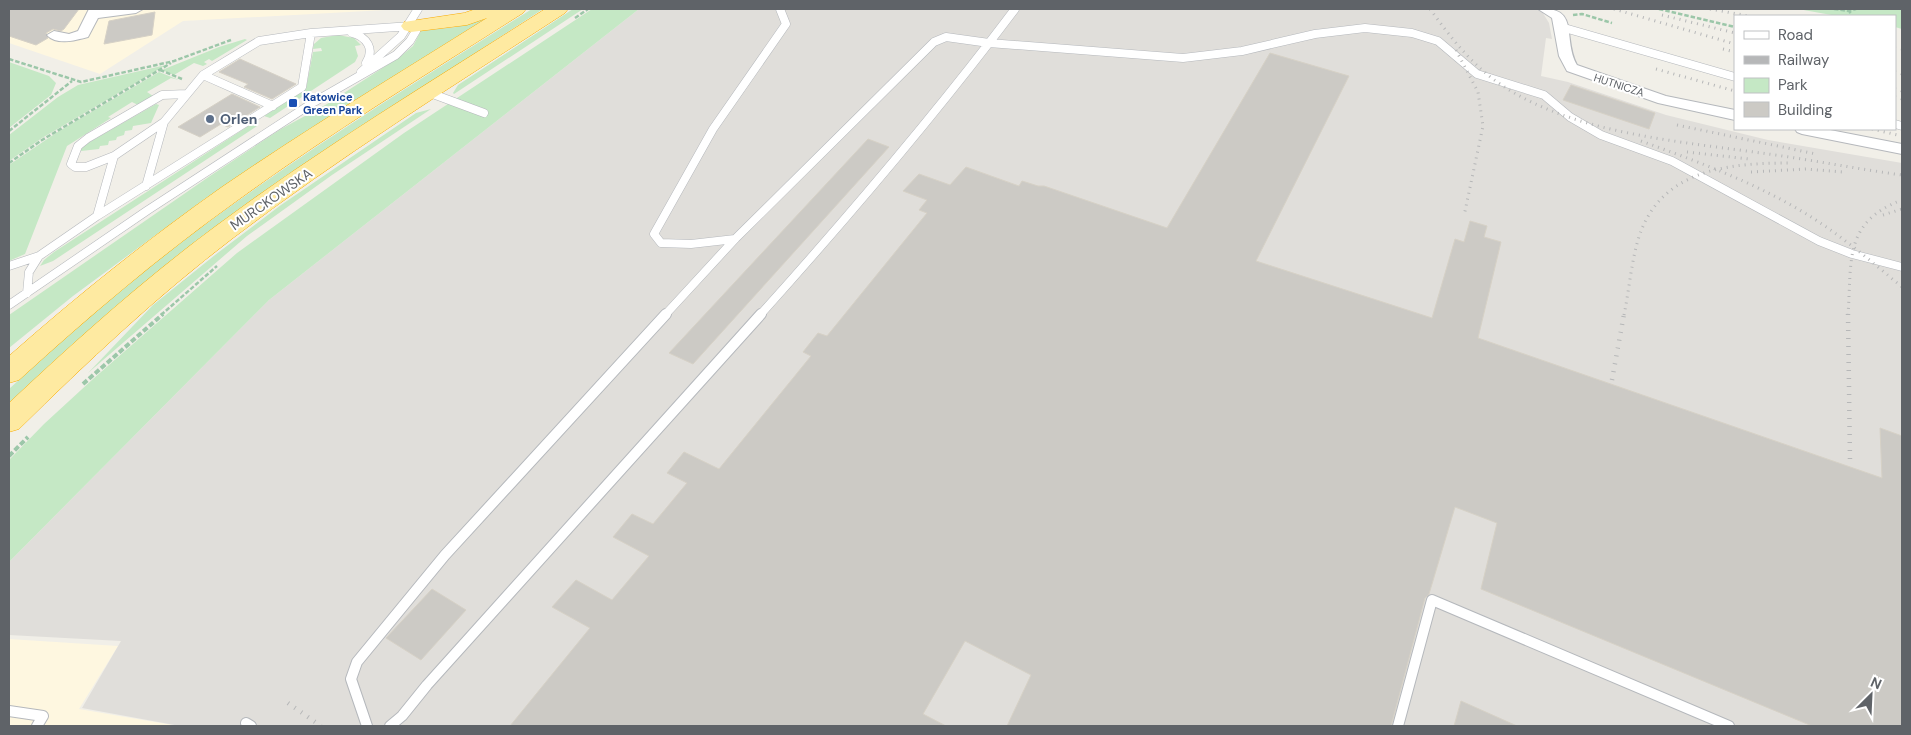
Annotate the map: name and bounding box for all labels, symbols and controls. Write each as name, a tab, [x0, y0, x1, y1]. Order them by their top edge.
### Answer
legend	[1734, 15, 1896, 130]
text: Road	[1778, 25, 1813, 45]
text: Railway	[1778, 50, 1830, 70]
street label: HUTNICZA	[1592, 70, 1646, 100]
text: Park	[1778, 75, 1808, 95]
place label: Katowice Green Park	[303, 90, 363, 117]
marker: Katowice Green Park	[287, 97, 299, 109]
text: Building	[1778, 100, 1833, 120]
place label: Orlen	[220, 110, 258, 128]
marker: Orlen	[204, 113, 216, 125]
street label: MURCKOWSKA	[226, 164, 316, 234]
north arrow	[1846, 670, 1896, 720]
text: N	[1868, 673, 1885, 693]

